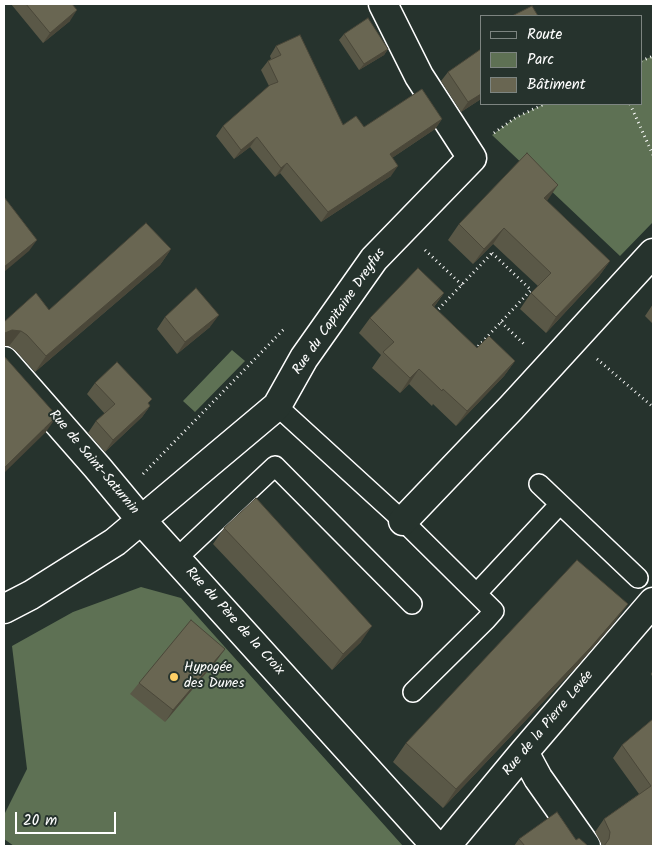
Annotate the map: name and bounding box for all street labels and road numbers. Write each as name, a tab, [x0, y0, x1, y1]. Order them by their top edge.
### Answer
street label: Rue du Capitaine Dreyfus	[290, 246, 390, 378]
street label: Rue de Saint-Saturnin	[44, 407, 142, 519]
street label: Rue du Père de la Croix	[181, 564, 287, 680]
street label: Rue de la Pierre Levée	[500, 668, 598, 780]

